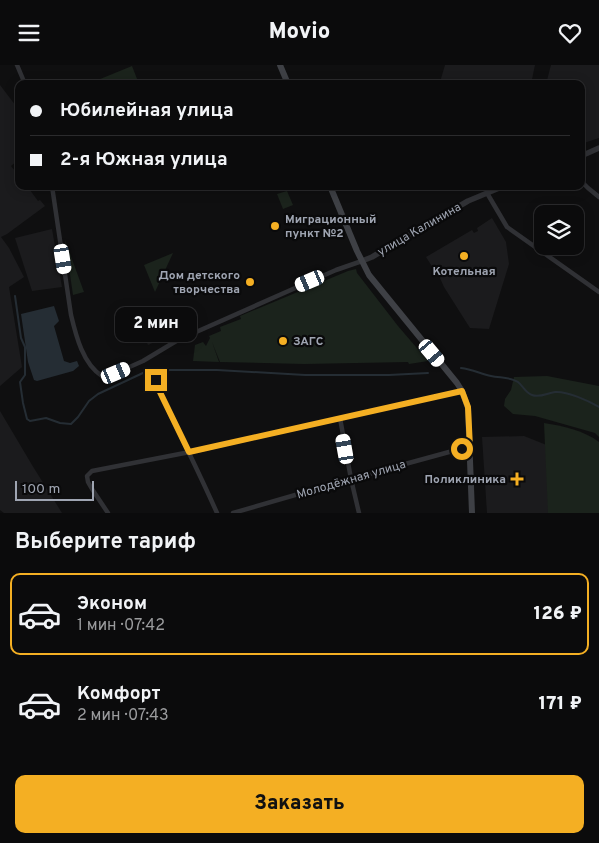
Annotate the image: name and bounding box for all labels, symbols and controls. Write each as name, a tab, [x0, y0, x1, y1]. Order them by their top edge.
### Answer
icon: menu	[15, 19, 43, 47]
text: Movio	[269, 19, 330, 46]
icon: heart	[556, 19, 584, 47]
text: Юбилейная улица	[60, 99, 234, 123]
text: 2-я Южная улица	[60, 148, 227, 172]
street label: улица Калинина	[375, 199, 464, 260]
map controls	[534, 205, 584, 255]
button: layers	[534, 205, 584, 255]
place label: Миграционный пункт №2	[285, 212, 377, 242]
marker: Миграционный пункт №2	[269, 220, 281, 232]
car	[53, 243, 72, 275]
marker: Котельная	[458, 250, 470, 262]
place label: Котельная	[432, 264, 496, 280]
place label: Дом детского творчества	[159, 268, 240, 298]
car	[293, 268, 326, 294]
marker: Дом детского творчества	[244, 276, 256, 288]
callout: 2 мин	[115, 307, 197, 343]
text: 2 мин	[133, 314, 179, 334]
place label: ЗАГС	[293, 334, 324, 350]
marker: ЗАГС	[277, 335, 289, 347]
car	[416, 337, 447, 369]
car	[99, 360, 132, 386]
route end	[145, 369, 167, 391]
car	[335, 433, 354, 465]
route start	[451, 438, 473, 460]
street label: Молодёжная улица	[295, 457, 408, 503]
place label: Поликлиника	[425, 472, 506, 488]
marker: Поликлиника	[510, 472, 524, 486]
scale bar	[15, 478, 94, 501]
text: 100 m	[22, 481, 60, 498]
text: Выберите тариф	[15, 529, 196, 556]
icon: car	[17, 592, 62, 637]
text: Эконом	[77, 592, 147, 616]
text: 126 ₽	[533, 602, 582, 626]
text: 1 мин · 07:42	[77, 616, 165, 636]
icon: car	[17, 682, 62, 727]
text: Комфорт	[77, 682, 160, 706]
text: 171 ₽	[538, 692, 582, 716]
text: 2 мин · 07:43	[77, 706, 169, 726]
button: Заказать	[15, 775, 584, 833]

